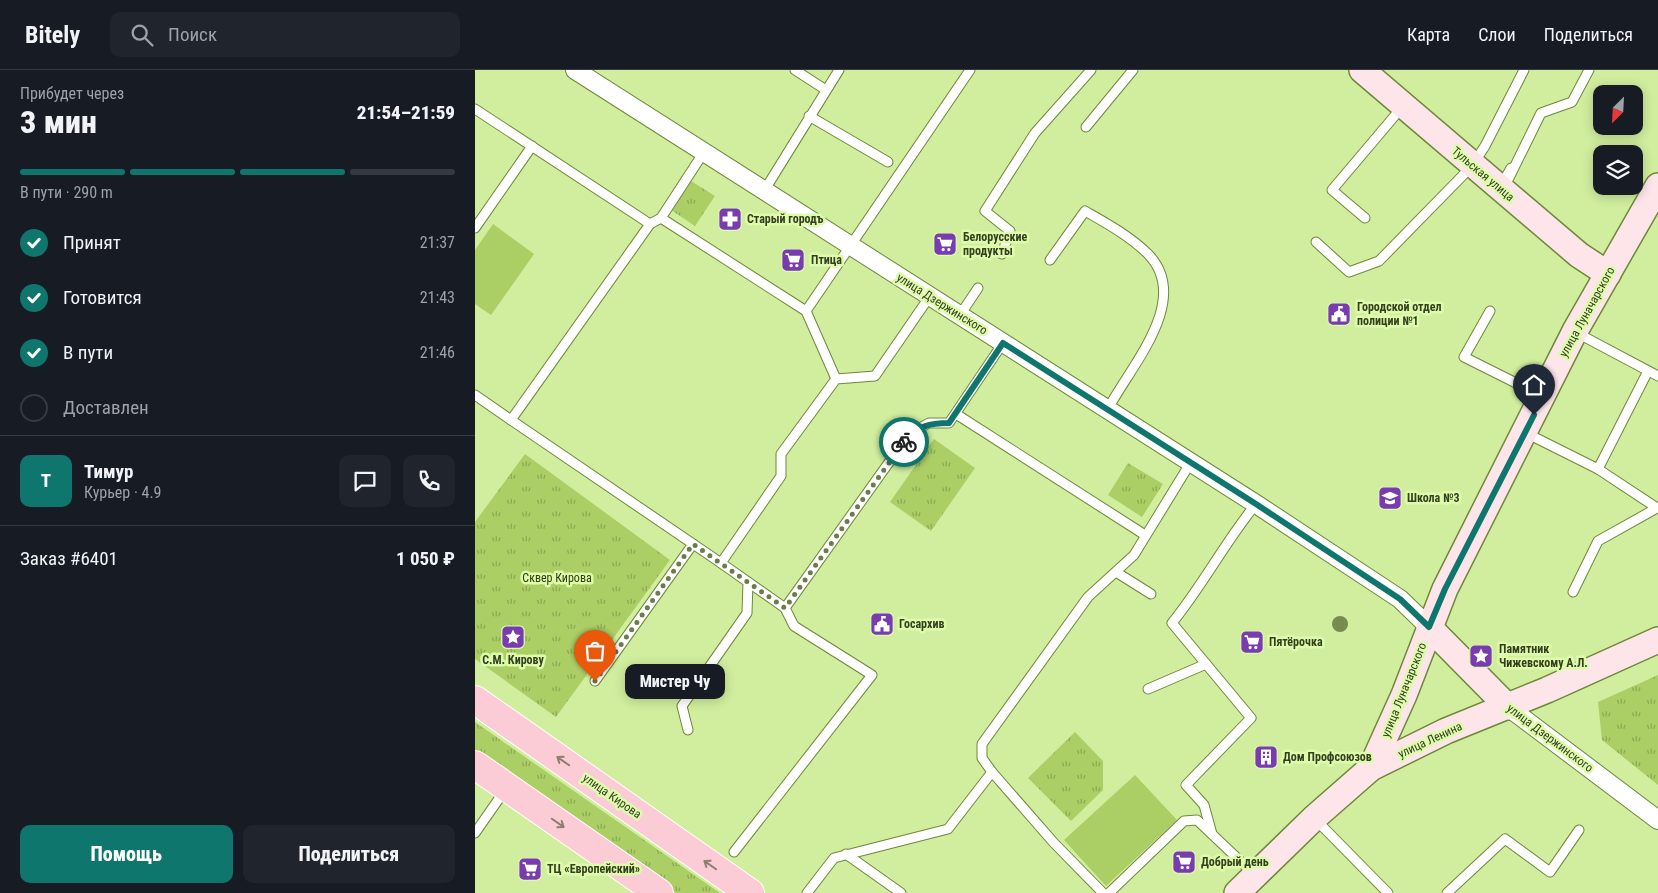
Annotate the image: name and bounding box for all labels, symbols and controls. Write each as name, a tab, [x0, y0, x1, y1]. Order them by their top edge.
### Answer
search box	[110, 12, 460, 57]
text: Bitely	[25, 21, 80, 49]
icon: search	[128, 21, 156, 49]
text: Поиск	[168, 23, 217, 46]
text: Карта	[1407, 24, 1450, 45]
text: Слои	[1478, 24, 1516, 45]
text: Поделиться	[1544, 24, 1633, 45]
text: Прибудет через	[20, 84, 124, 103]
north arrow	[1593, 85, 1643, 135]
map controls	[1593, 85, 1643, 195]
text: 21:54–21:59	[357, 101, 455, 124]
text: 3 мин	[20, 103, 97, 141]
street label: Тульская улица	[1449, 144, 1517, 204]
button: layers	[1593, 145, 1643, 195]
text: В пути · 290 m	[20, 183, 113, 202]
pharmacy icon: Старый городъ	[717, 206, 743, 232]
place label: Старый городъ	[747, 212, 824, 226]
icon: check	[20, 229, 48, 257]
place label: Белорусские продукты	[963, 230, 1028, 258]
text: Принят	[63, 231, 121, 254]
supermarket icon: Белорусские продукты	[932, 231, 958, 257]
text: 21:37	[420, 233, 455, 252]
supermarket icon: Птица	[780, 247, 806, 273]
place label: Птица	[811, 253, 842, 267]
street label: улица Луначарского	[1556, 264, 1618, 360]
street label: улица Дзержинского	[894, 270, 990, 338]
icon: check	[20, 284, 48, 312]
text: Готовится	[63, 286, 142, 309]
text: 21:43	[420, 288, 455, 307]
place label: Городской отдел полиции №1	[1357, 300, 1442, 328]
public building icon: Городской отдел полиции №1	[1326, 301, 1352, 327]
icon: check	[20, 339, 48, 367]
text: В пути	[63, 341, 113, 364]
text: 21:46	[420, 343, 455, 362]
pin	[1513, 364, 1555, 415]
icon: home	[1520, 371, 1548, 399]
text: Доставлен	[63, 396, 149, 419]
courier	[879, 417, 929, 467]
icon: bike	[890, 428, 918, 456]
button: chat	[339, 455, 391, 507]
button: phone	[403, 455, 455, 507]
text: Тимур	[84, 460, 133, 483]
text: Т	[41, 469, 51, 492]
text: Курьер · 4.9	[84, 483, 162, 502]
school or university icon: Школа №3	[1377, 485, 1403, 511]
place label: Школа №3	[1407, 491, 1460, 505]
text: Заказ #6401	[20, 547, 118, 570]
text: 1 050 ₽	[396, 547, 455, 570]
park label: Сквер Кирова	[522, 571, 592, 585]
public building icon: Госархив	[869, 611, 895, 637]
place label: Госархив	[899, 617, 944, 631]
place icon: С.М. Кирову	[500, 624, 526, 650]
supermarket icon: Пятёрочка	[1239, 629, 1265, 655]
pin	[574, 630, 616, 681]
place label: Пятёрочка	[1269, 635, 1323, 649]
icon: bag	[581, 637, 609, 665]
street label: улица Луначарского	[1379, 641, 1429, 739]
place label: Памятник Чижевскому А.Л.	[1499, 642, 1588, 670]
place icon: Памятник Чижевскому А.Л.	[1468, 643, 1494, 669]
place label: С.М. Кирову	[482, 653, 544, 667]
callout: Мистер Чу	[625, 664, 725, 698]
text: Мистер Чу	[640, 672, 710, 691]
street label: улица Дзержинского	[1504, 701, 1596, 775]
street label: улица Ленина	[1396, 719, 1464, 761]
building icon: Дом Профсоюзов	[1253, 744, 1279, 770]
place label: Дом Профсоюзов	[1283, 750, 1372, 764]
one-way arrow	[556, 756, 570, 766]
street label: улица Кирова	[580, 771, 644, 821]
one-way arrow	[551, 818, 565, 828]
button: Помощь	[20, 825, 233, 883]
button: Поделиться	[243, 825, 455, 883]
supermarket icon: Добрый день	[1171, 849, 1197, 875]
place label: Добрый день	[1201, 855, 1269, 869]
supermarket icon: ТЦ «Европейский»	[517, 856, 543, 882]
one-way arrow	[703, 860, 717, 870]
place label: ТЦ «Европейский»	[547, 862, 640, 876]

